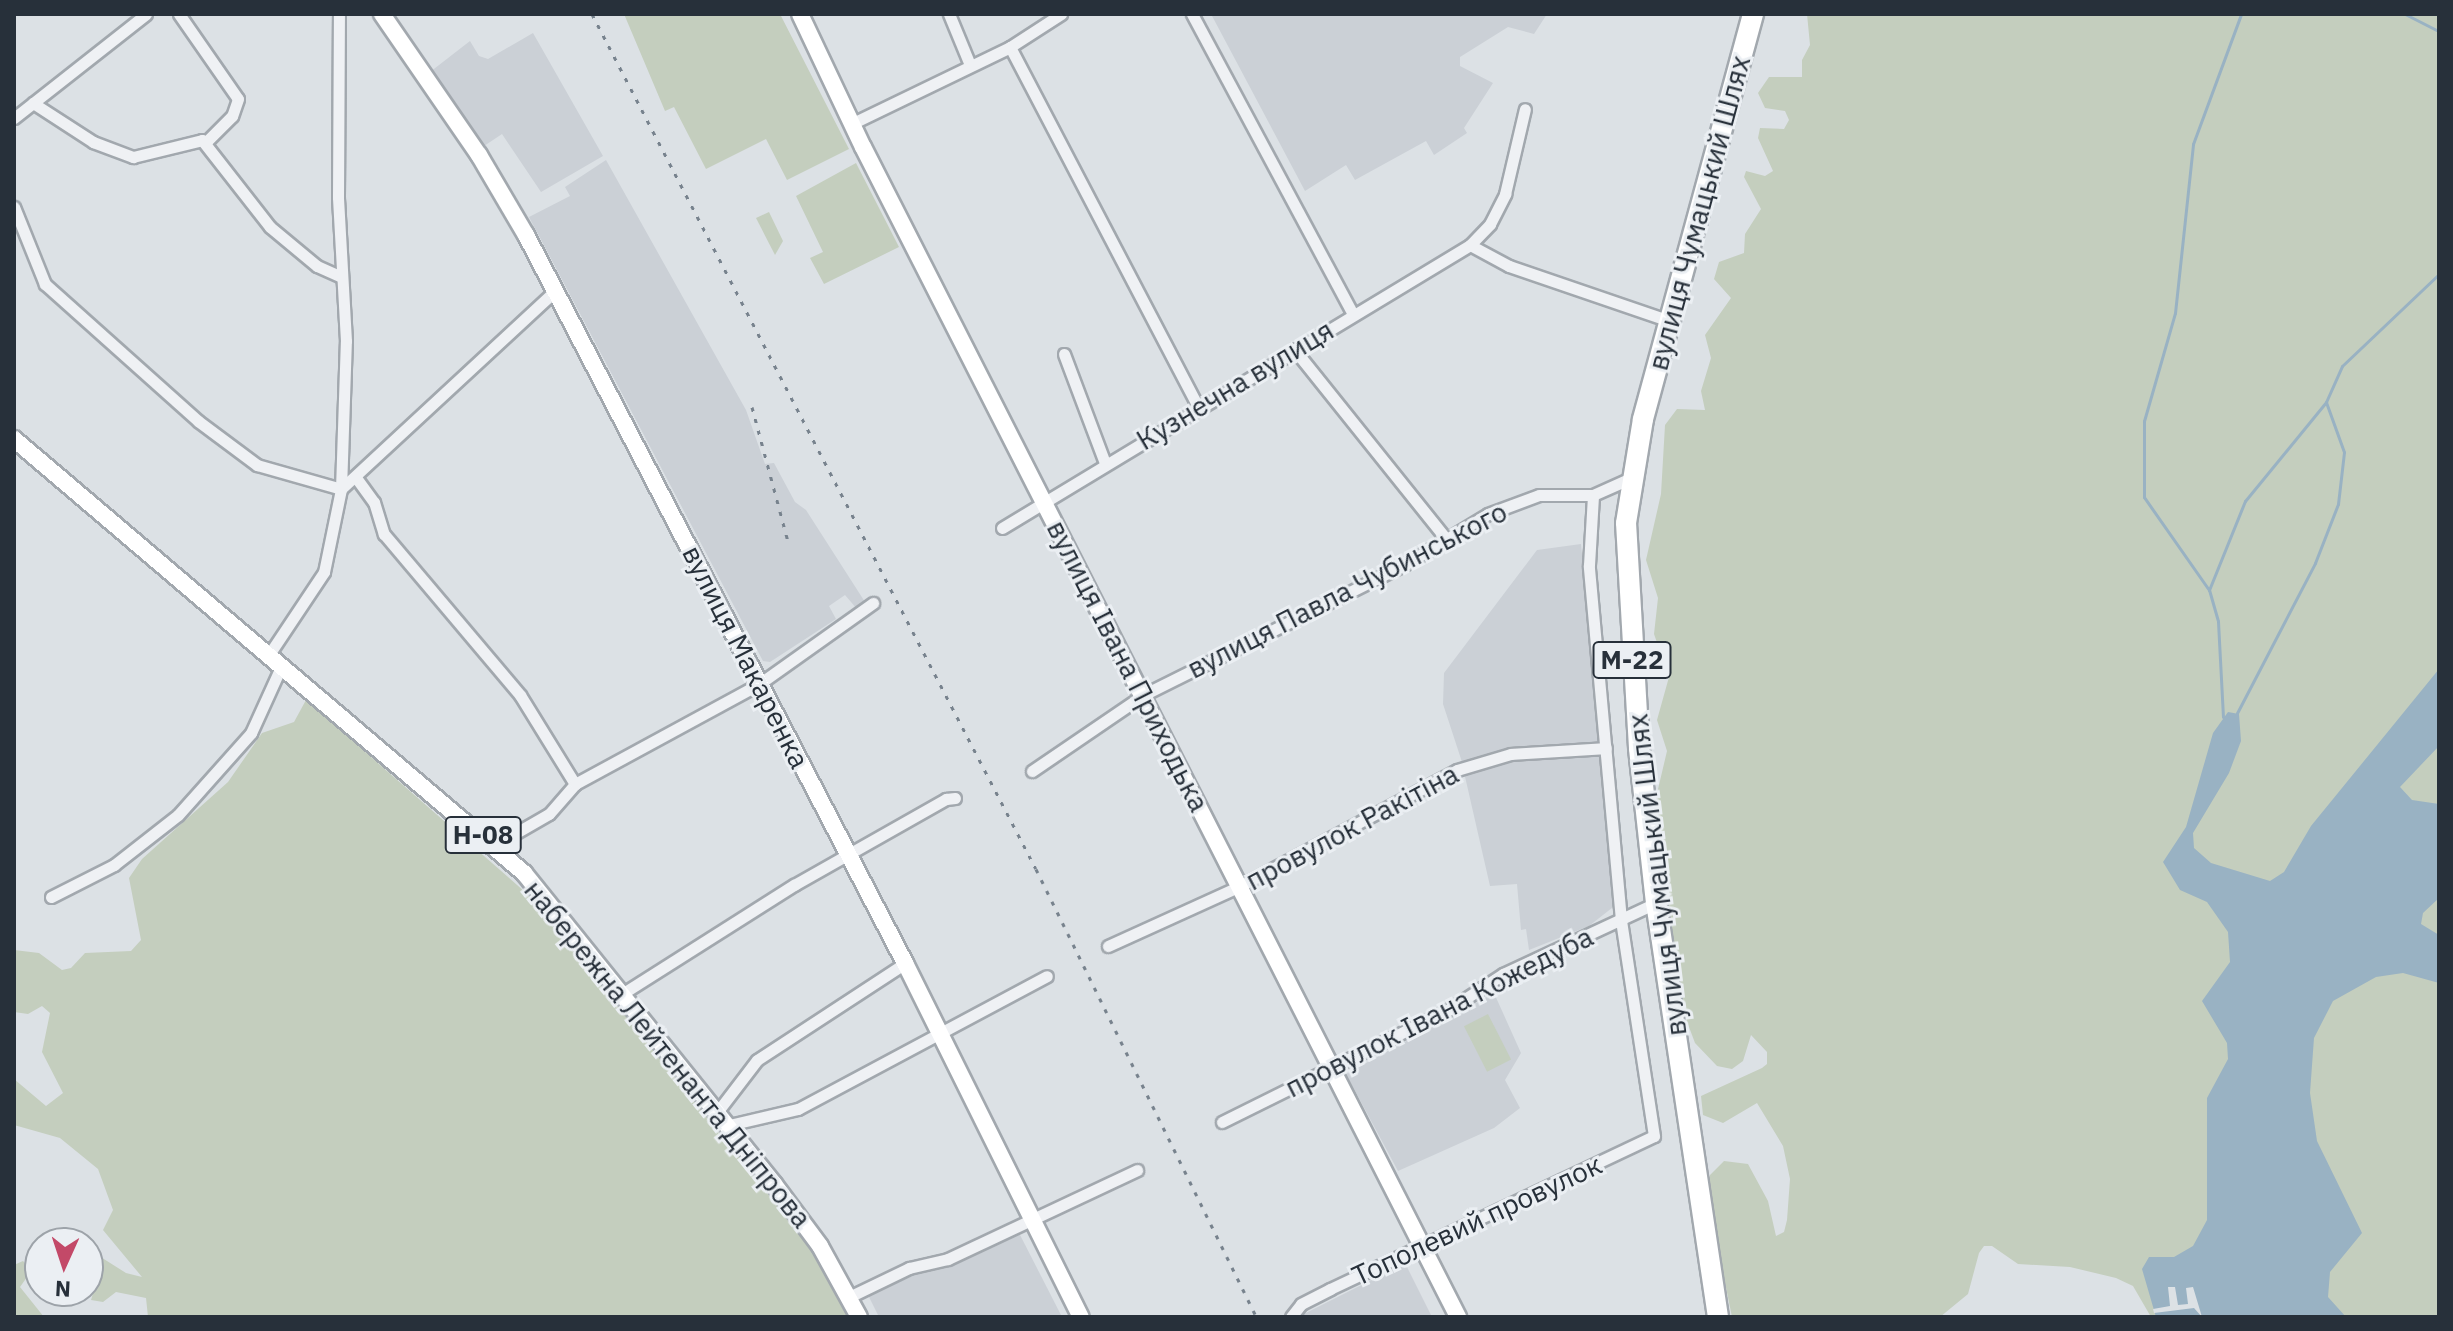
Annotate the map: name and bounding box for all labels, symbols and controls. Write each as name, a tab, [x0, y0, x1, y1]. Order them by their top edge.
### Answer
street label: вулиця Чумацький Шлях	[1641, 52, 1757, 374]
street label: Кузнечна вулиця	[1130, 313, 1340, 457]
street label: вулиця Павла Чубинського	[1182, 495, 1512, 685]
street label: вулиця Івана Приходька	[1040, 515, 1216, 817]
street label: вулиця Макаренка	[675, 540, 817, 774]
road number: М-22	[1592, 638, 1672, 682]
street label: вулиця Чумацький Шлях	[1621, 712, 1693, 1038]
street label: провулок Ракітіна	[1240, 757, 1464, 897]
road number: Н-08	[443, 813, 523, 857]
street label: набережна Лейтенанта Дніпрова	[517, 874, 819, 1234]
street label: провулок Івана Кожедуба	[1280, 920, 1598, 1104]
street label: Тополевий провулок	[1347, 1147, 1607, 1293]
north arrow	[24, 1227, 104, 1307]
text: N	[54, 1275, 72, 1304]

